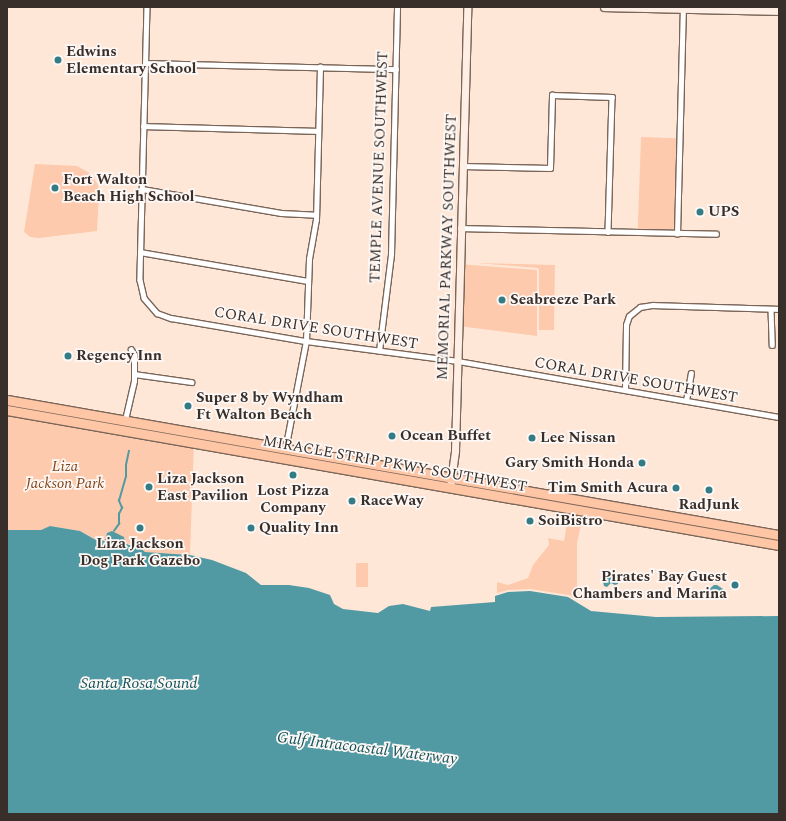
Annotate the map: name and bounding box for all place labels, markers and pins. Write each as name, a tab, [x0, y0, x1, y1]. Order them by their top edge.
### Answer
place label: Edwins Elementary School	[66, 42, 196, 77]
marker: Edwins Elementary School	[53, 55, 63, 65]
place label: Fort Walton Beach High School	[63, 170, 194, 205]
marker: Fort Walton Beach High School	[50, 183, 60, 193]
place label: UPS	[708, 203, 739, 221]
marker: UPS	[695, 207, 705, 217]
place label: Seabreeze Park	[510, 291, 616, 309]
marker: Seabreeze Park	[497, 295, 507, 305]
place label: Regency Inn	[76, 347, 162, 365]
marker: Regency Inn	[63, 351, 73, 361]
place label: Super 8 by Wyndham Ft Walton Beach	[196, 388, 343, 423]
marker: Super 8 by Wyndham Ft Walton Beach	[183, 401, 193, 411]
place label: Ocean Buffet	[400, 427, 491, 445]
place label: Lee Nissan	[540, 429, 616, 447]
marker: Ocean Buffet	[387, 431, 397, 441]
marker: Lee Nissan	[527, 433, 537, 443]
place label: Gary Smith Honda	[505, 454, 634, 472]
marker: Gary Smith Honda	[637, 458, 647, 468]
place label: Liza Jackson East Pavilion	[157, 469, 248, 504]
marker: Lost Pizza Company	[288, 470, 298, 480]
place label: Tim Smith Acura	[548, 479, 668, 497]
place label: Lost Pizza Company	[257, 481, 329, 516]
marker: Liza Jackson East Pavilion	[144, 482, 154, 492]
marker: Tim Smith Acura	[671, 483, 681, 493]
marker: RadJunk	[704, 485, 714, 495]
place label: RaceWay	[360, 492, 423, 510]
marker: RaceWay	[347, 496, 357, 506]
place label: RadJunk	[679, 496, 739, 514]
place label: SoiBistro	[538, 512, 602, 530]
marker: SoiBistro	[525, 516, 535, 526]
place label: Quality Inn	[259, 519, 339, 537]
marker: Liza Jackson Dog Park Gazebo	[135, 523, 145, 533]
marker: Quality Inn	[246, 523, 256, 533]
place label: Liza Jackson Dog Park Gazebo	[80, 534, 200, 569]
place label: Pirates' Bay Guest Chambers and Marina	[572, 567, 727, 602]
marker: Pirates' Bay Guest Chambers and Marina	[730, 580, 740, 590]

